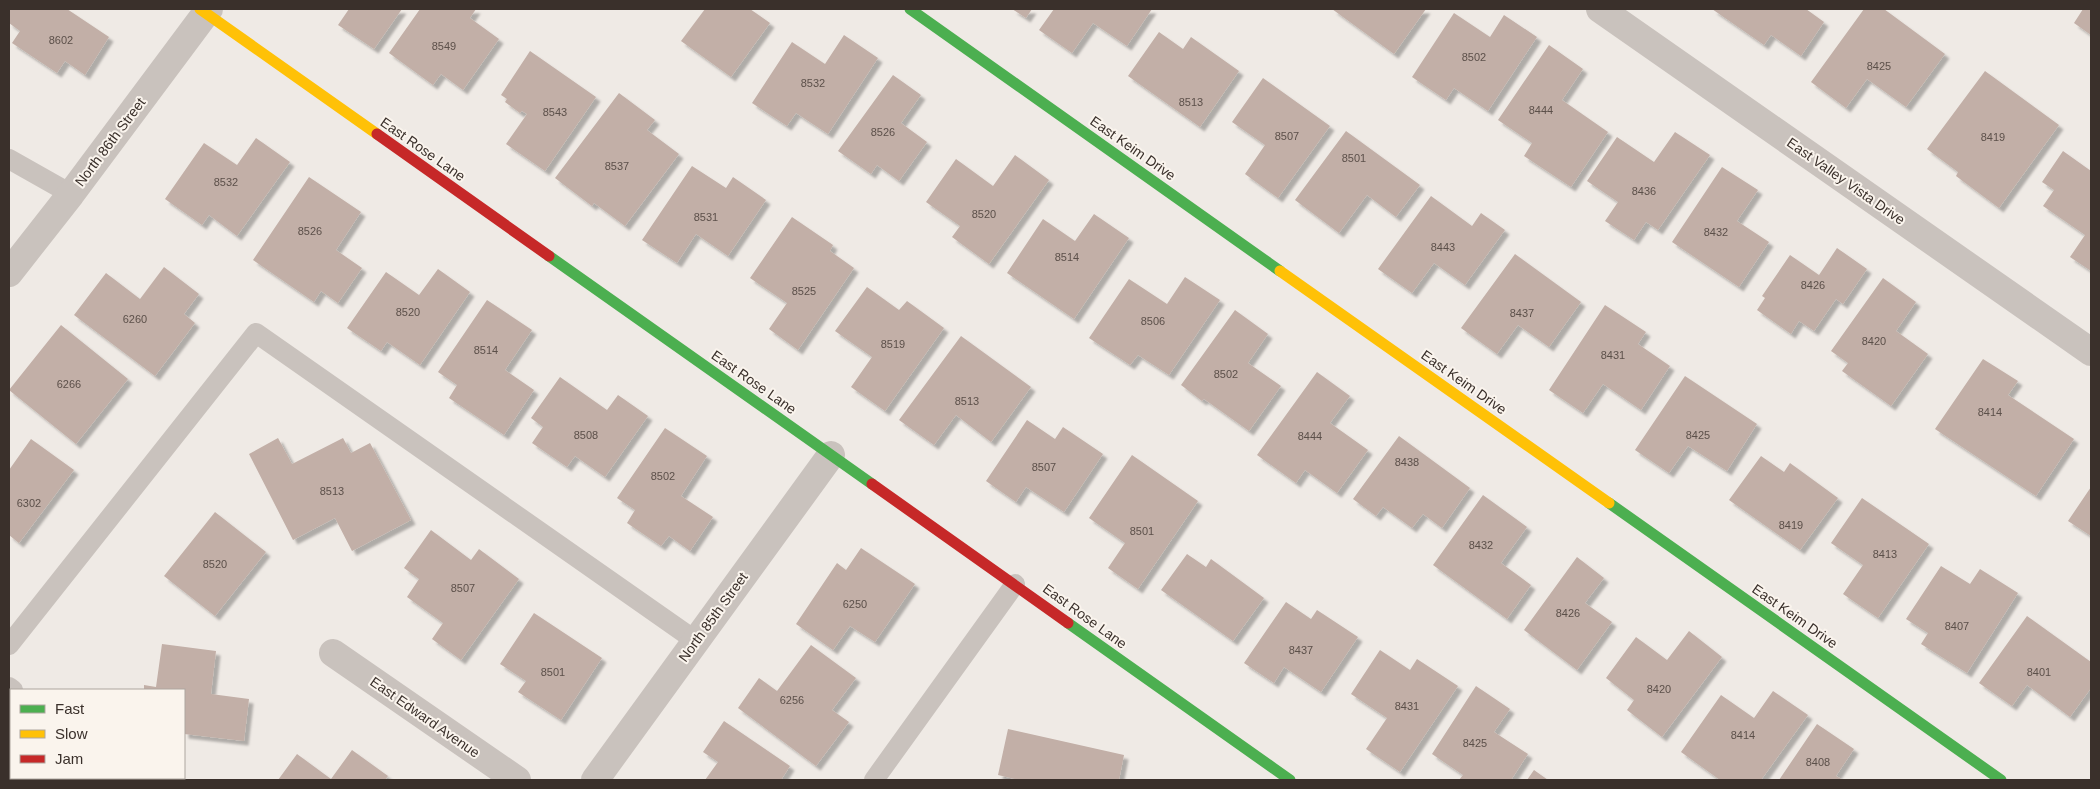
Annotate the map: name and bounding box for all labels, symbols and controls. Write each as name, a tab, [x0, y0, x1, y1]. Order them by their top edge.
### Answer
house number: 8602	[49, 34, 73, 46]
house number: 8549	[432, 40, 456, 52]
house number: 8502	[1462, 51, 1486, 63]
house number: 8425	[1867, 60, 1891, 72]
house number: 8532	[801, 77, 825, 89]
street label: North 86th Street	[72, 95, 149, 189]
house number: 8513	[1179, 96, 1203, 108]
house number: 8444	[1529, 104, 1553, 116]
house number: 8543	[543, 106, 567, 118]
street label: East Keim Drive	[1087, 113, 1179, 183]
street label: East Rose Lane	[378, 114, 469, 184]
house number: 8526	[871, 126, 895, 138]
house number: 8507	[1275, 130, 1299, 142]
house number: 8419	[1981, 131, 2005, 143]
street label: East Valley Vista Drive	[1784, 134, 1908, 228]
house number: 8501	[1342, 152, 1366, 164]
house number: 8537	[605, 160, 629, 172]
house number: 8532	[214, 176, 238, 188]
house number: 8436	[1632, 185, 1656, 197]
house number: 8520	[972, 208, 996, 220]
house number: 8531	[694, 211, 718, 223]
house number: 8526	[298, 225, 322, 237]
house number: 8432	[1704, 226, 1728, 238]
house number: 8443	[1431, 241, 1455, 253]
house number: 8514	[1055, 251, 1079, 263]
house number: 8426	[1801, 279, 1825, 291]
house number: 8525	[792, 285, 816, 297]
house number: 8520	[396, 306, 420, 318]
house number: 8437	[1510, 307, 1534, 319]
house number: 6260	[123, 313, 147, 325]
house number: 8506	[1141, 315, 1165, 327]
house number: 8420	[1862, 335, 1886, 347]
house number: 8519	[881, 338, 905, 350]
house number: 8514	[474, 344, 498, 356]
street label: East Rose Lane	[709, 347, 800, 417]
street label: East Keim Drive	[1418, 347, 1510, 417]
house number: 8431	[1601, 349, 1625, 361]
house number: 8502	[1214, 368, 1238, 380]
house number: 6266	[57, 378, 81, 390]
house number: 8513	[955, 395, 979, 407]
house number: 8414	[1978, 406, 2002, 418]
house number: 8508	[574, 429, 598, 441]
house number: 8425	[1686, 429, 1710, 441]
house number: 8444	[1298, 430, 1322, 442]
house number: 8438	[1395, 456, 1419, 468]
house number: 8507	[1032, 461, 1056, 473]
house number: 8502	[651, 470, 675, 482]
house number: 8513	[320, 485, 344, 497]
house number: 6302	[17, 497, 41, 509]
house number: 8419	[1779, 519, 1803, 531]
house number: 8501	[1130, 525, 1154, 537]
house number: 8432	[1469, 539, 1493, 551]
house number: 8413	[1873, 548, 1897, 560]
house number: 8520	[203, 558, 227, 570]
street label: North 85th Street	[675, 569, 751, 665]
street label: East Rose Lane	[1040, 580, 1130, 652]
street label: East Keim Drive	[1749, 581, 1841, 651]
house number: 8507	[451, 582, 475, 594]
house number: 6250	[843, 598, 867, 610]
house number: 8426	[1556, 607, 1580, 619]
house number: 8407	[1945, 620, 1969, 632]
house number: 8437	[1289, 644, 1313, 656]
house number: 8501	[541, 666, 565, 678]
house number: 8401	[2027, 666, 2051, 678]
street label: East Edward Avenue	[367, 673, 483, 761]
house number: 8420	[1647, 683, 1671, 695]
legend	[10, 689, 185, 779]
house number: 6256	[780, 694, 804, 706]
text: Fast	[55, 700, 85, 717]
house number: 8431	[1395, 700, 1419, 712]
text: Slow	[55, 725, 88, 742]
house number: 8414	[1731, 729, 1755, 741]
house number: 8425	[1463, 737, 1487, 749]
text: Jam	[55, 750, 83, 767]
house number: 8408	[1806, 756, 1830, 768]

